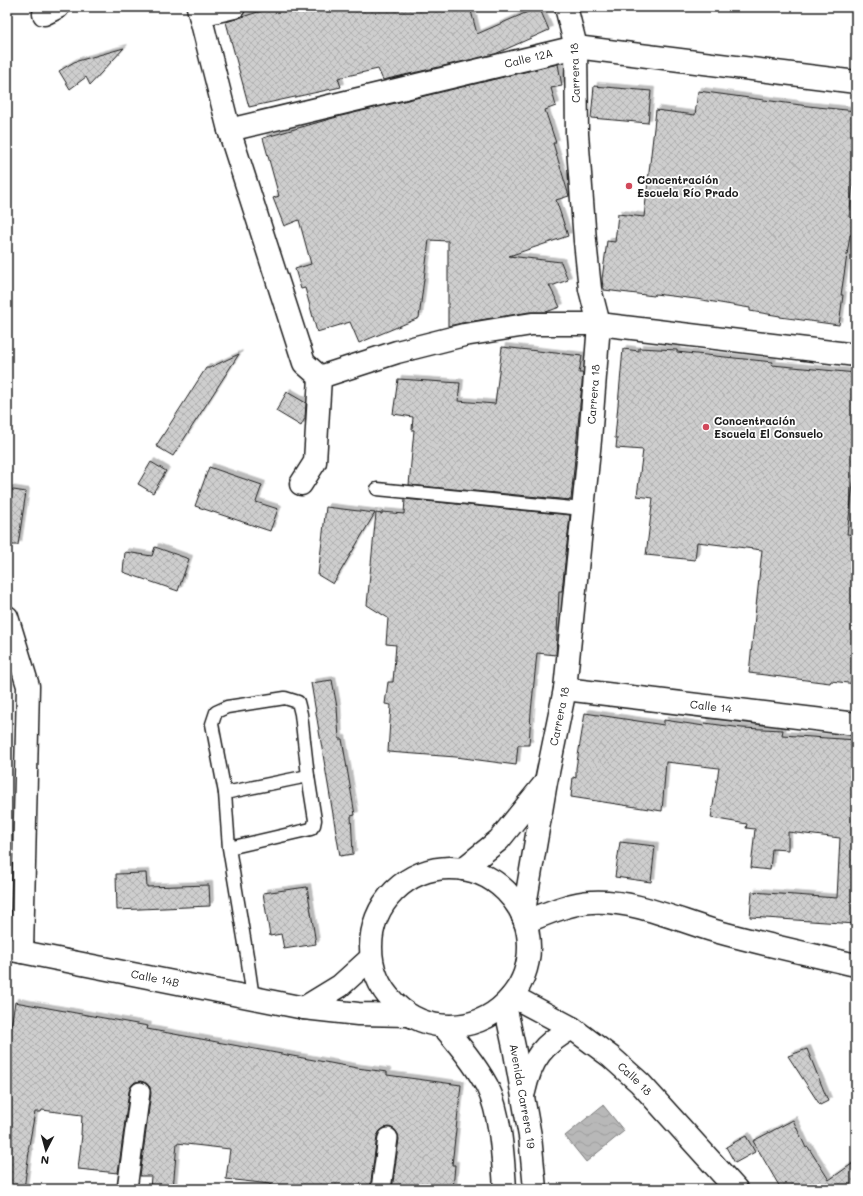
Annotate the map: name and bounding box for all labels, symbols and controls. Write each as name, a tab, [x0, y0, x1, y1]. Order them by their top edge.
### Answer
street label: Carrera 18	[566, 42, 583, 103]
street label: Calle 12A	[503, 45, 554, 71]
place label: Concentración Escuela Río Prado	[637, 172, 739, 200]
marker: Concentración Escuela Río Prado	[624, 181, 634, 191]
street label: Carrera 18	[583, 363, 603, 425]
place label: Concentración Escuela El Consuelo	[714, 413, 823, 441]
marker: Concentración Escuela El Consuelo	[701, 422, 711, 432]
street label: Carrera 18	[546, 685, 572, 747]
street label: Calle 14	[689, 696, 733, 716]
street label: Calle 14B	[130, 966, 181, 990]
street label: Avenida Carrera 19	[507, 1043, 539, 1150]
street label: Calle 18	[615, 1059, 656, 1099]
north arrow	[26, 1130, 66, 1170]
text: N	[40, 1153, 50, 1168]

